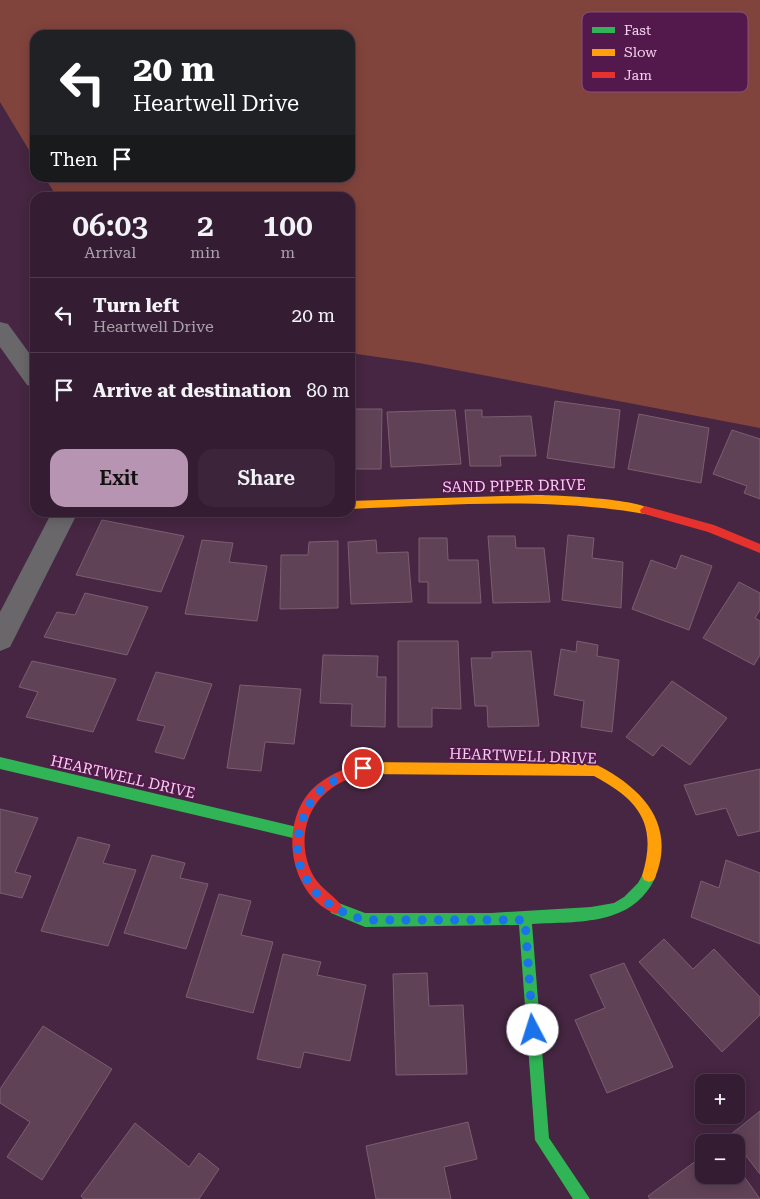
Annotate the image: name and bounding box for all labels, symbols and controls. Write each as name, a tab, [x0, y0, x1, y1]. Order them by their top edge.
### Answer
legend	[582, 12, 748, 92]
text: Fast	[624, 22, 651, 38]
text: Slow	[624, 44, 657, 60]
text: 20 m	[133, 49, 215, 90]
icon: left	[50, 50, 115, 115]
text: Jam	[624, 67, 652, 83]
text: Heartwell Drive	[133, 91, 299, 116]
icon: arrive	[108, 145, 136, 173]
text: Then	[50, 148, 98, 171]
text: 06:03	[72, 208, 148, 243]
text: 2	[197, 208, 214, 243]
text: 100	[262, 208, 313, 243]
text: Arrival	[84, 243, 136, 262]
text: min	[190, 243, 220, 262]
text: m	[280, 243, 295, 262]
text: Turn left	[93, 294, 179, 317]
icon: left	[50, 301, 78, 329]
text: 20 m	[292, 304, 335, 327]
text: Heartwell Drive	[93, 317, 214, 336]
icon: arrive	[50, 376, 78, 404]
text: Arrive at destination	[93, 379, 291, 402]
text: 80 m	[306, 379, 350, 402]
button: Exit	[50, 449, 188, 507]
button: Share	[198, 449, 335, 507]
street label: SAND PIPER DRIVE	[442, 476, 586, 496]
street label: HEARTWELL DRIVE	[449, 744, 597, 768]
pin	[342, 747, 384, 789]
street label: HEARTWELL DRIVE	[49, 752, 197, 802]
icon: arrive	[349, 754, 377, 782]
position arrow	[506, 1003, 558, 1055]
map controls	[695, 1074, 745, 1184]
button: +	[695, 1074, 745, 1124]
button: −	[695, 1134, 745, 1184]

